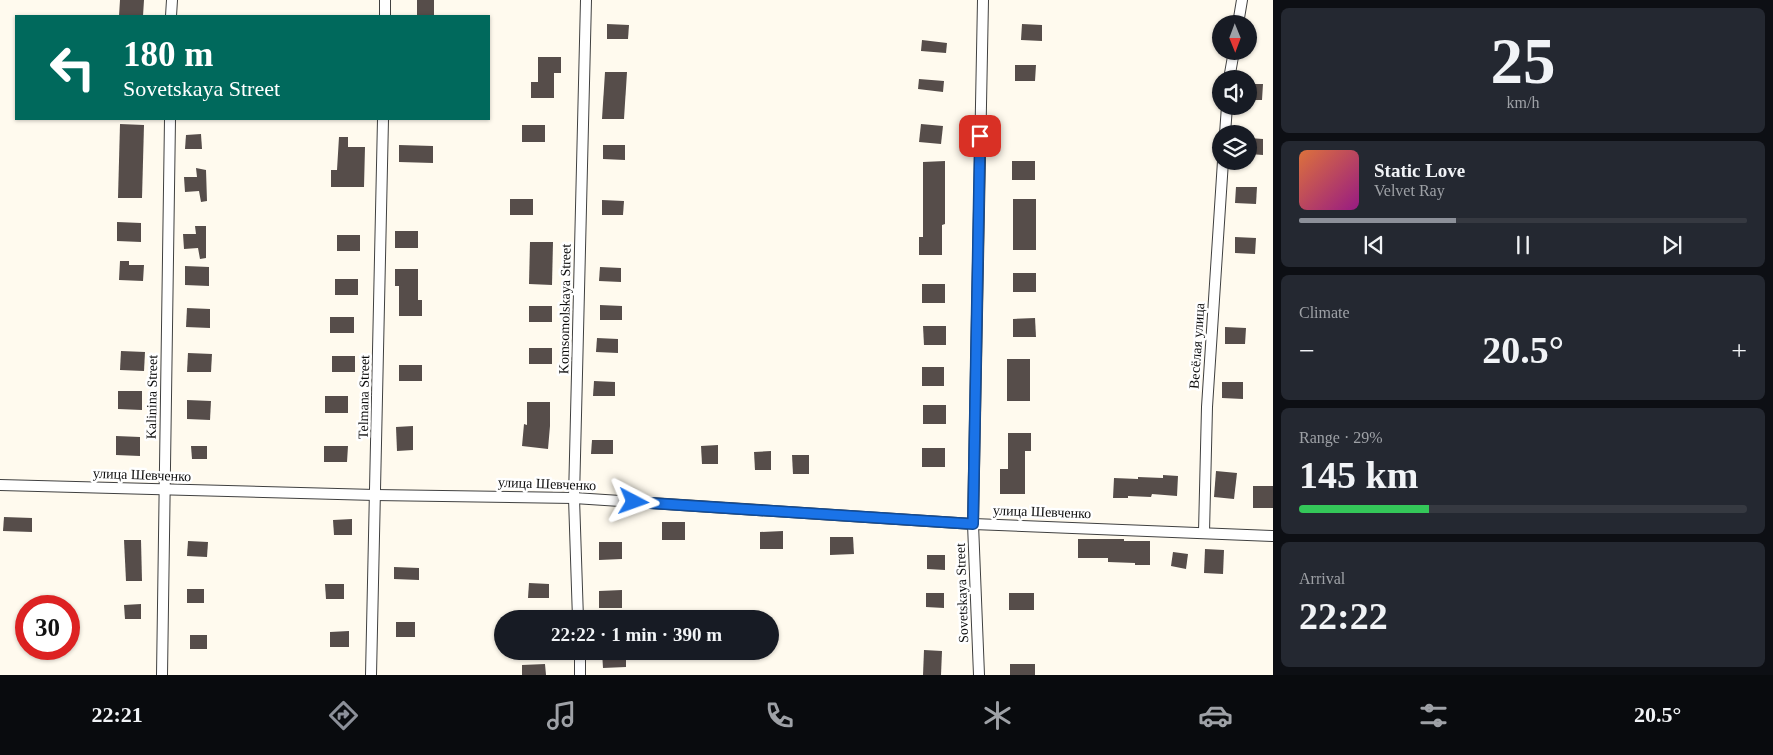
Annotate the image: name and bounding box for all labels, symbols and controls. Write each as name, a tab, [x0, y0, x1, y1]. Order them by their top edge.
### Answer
north arrow	[1212, 15, 1258, 60]
map controls	[1212, 15, 1257, 170]
text: 25	[1491, 25, 1556, 97]
icon: left	[40, 35, 105, 100]
text: 180 m	[123, 35, 213, 74]
button: sound	[1212, 70, 1257, 115]
text: Sovetskaya Street	[123, 76, 280, 101]
text: km/h	[1507, 94, 1539, 111]
pin	[959, 115, 1001, 157]
icon: arrive	[966, 122, 994, 150]
button: layers	[1212, 125, 1257, 170]
text: Static Love	[1374, 160, 1465, 181]
text: Velvet Ray	[1374, 182, 1445, 199]
icon: previous	[1360, 231, 1388, 259]
icon: pause	[1509, 231, 1537, 259]
icon: next	[1658, 231, 1686, 259]
street label: Komsomolskaya Street	[556, 244, 574, 374]
street label: Весёлая улица	[1187, 302, 1208, 389]
text: Climate	[1299, 304, 1350, 321]
text: 20.5°	[1482, 329, 1564, 371]
text: −	[1299, 335, 1315, 366]
text: +	[1731, 335, 1747, 366]
street label: Kalinina Street	[144, 355, 160, 439]
street label: Telmana Street	[356, 355, 372, 439]
text: Range · 29%	[1299, 429, 1383, 446]
text: 145 km	[1299, 454, 1418, 496]
street label: улица Шевченко	[93, 466, 191, 484]
street label: улица Шевченко	[498, 475, 596, 493]
position arrow	[607, 475, 659, 527]
street label: улица Шевченко	[993, 503, 1091, 521]
street label: Sovetskaya Street	[953, 543, 971, 643]
text: Arrival	[1299, 570, 1345, 587]
speed limit sign: 30	[15, 595, 80, 660]
text: 22:22	[1299, 595, 1388, 637]
text: 22:22 · 1 min · 390 m	[551, 624, 722, 645]
icon: directions	[326, 698, 361, 733]
icon: music	[544, 698, 579, 733]
icon: phone	[762, 698, 797, 733]
icon: climate	[980, 698, 1015, 733]
icon: car	[1198, 698, 1233, 733]
icon: filters	[1416, 698, 1451, 733]
text: 22:21	[92, 702, 143, 727]
text: 20.5°	[1634, 702, 1681, 727]

